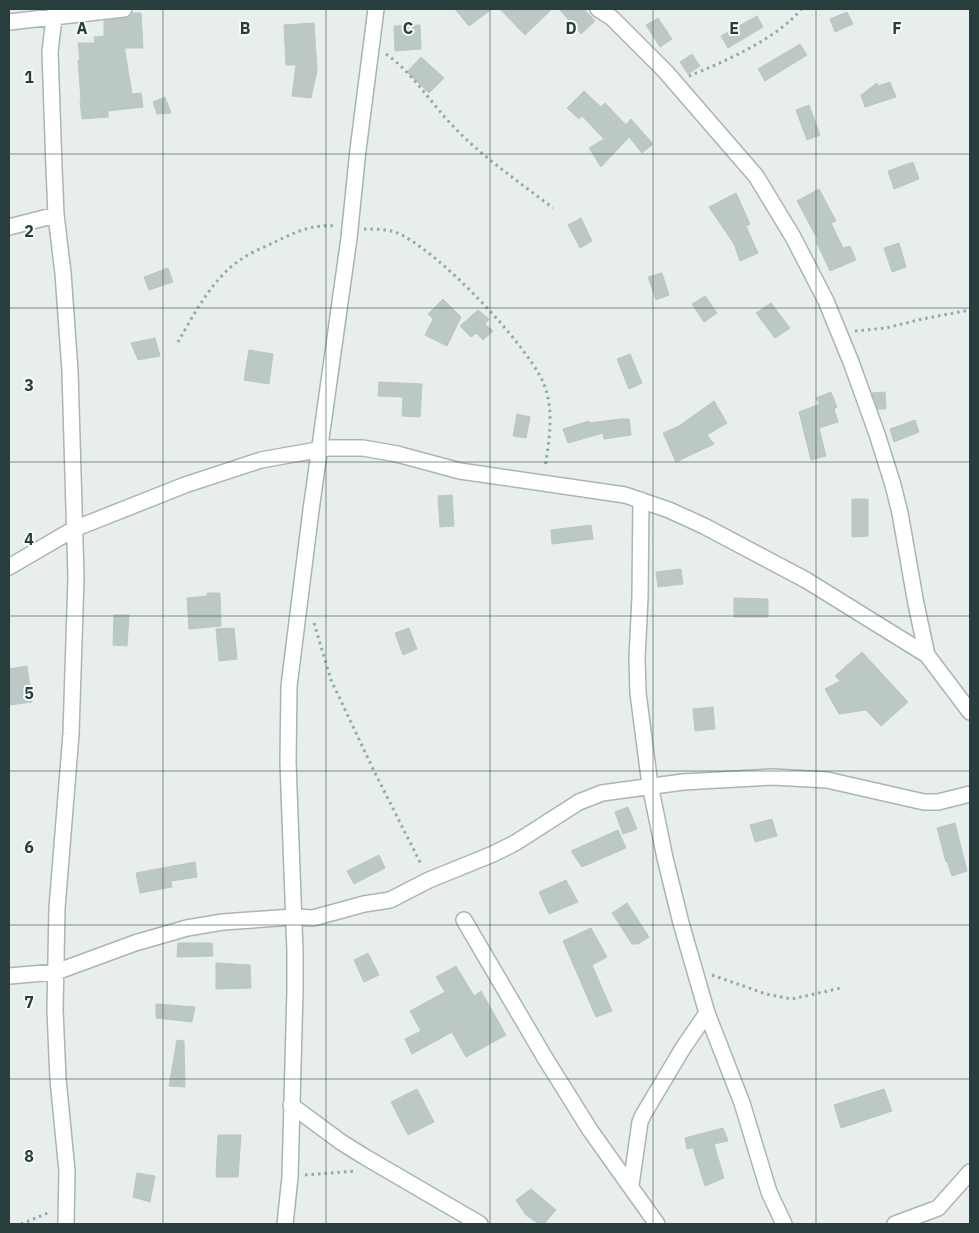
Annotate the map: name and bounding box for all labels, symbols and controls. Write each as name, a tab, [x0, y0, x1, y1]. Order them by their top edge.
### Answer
text: A	[77, 18, 88, 38]
text: B	[240, 18, 251, 38]
text: C	[403, 18, 413, 38]
text: D	[565, 18, 577, 38]
text: E	[729, 18, 739, 38]
text: F	[892, 18, 902, 38]
text: 1	[24, 67, 34, 87]
text: 2	[24, 221, 34, 241]
text: 3	[24, 375, 34, 395]
text: 4	[24, 529, 34, 549]
text: 5	[24, 683, 34, 703]
text: 6	[24, 837, 34, 857]
text: 7	[24, 992, 34, 1012]
text: 8	[24, 1146, 34, 1166]

